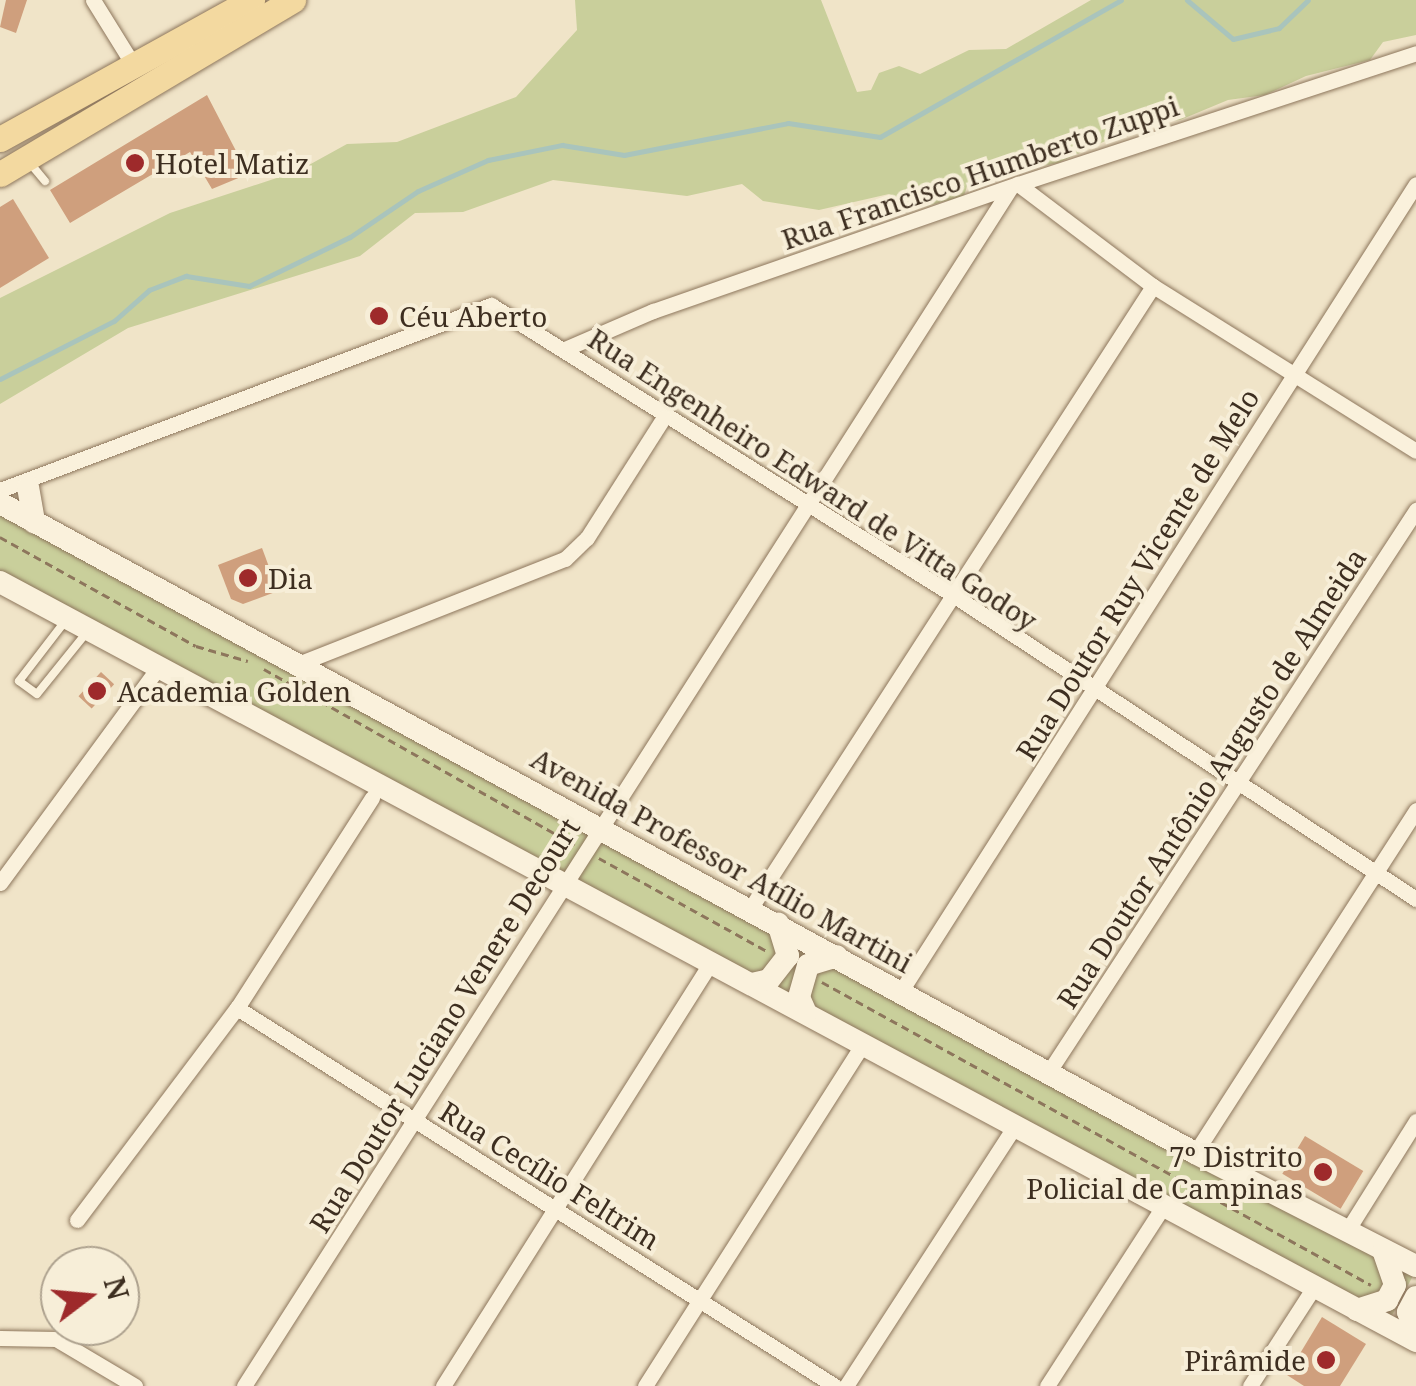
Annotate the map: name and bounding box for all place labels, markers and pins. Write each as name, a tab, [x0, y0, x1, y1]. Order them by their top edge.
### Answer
place label: Hotel Matiz	[155, 146, 309, 180]
marker: Hotel Matiz	[124, 152, 146, 174]
place label: Céu Aberto	[399, 299, 547, 333]
marker: Céu Aberto	[368, 305, 390, 327]
place label: Dia	[268, 561, 313, 595]
marker: Dia	[237, 567, 259, 589]
place label: Academia Golden	[117, 674, 351, 708]
marker: Academia Golden	[86, 680, 108, 702]
place label: 7º Distrito Policial de Campinas	[1026, 1139, 1303, 1205]
marker: 7º Distrito Policial de Campinas	[1312, 1161, 1334, 1183]
place label: Pirâmide	[1184, 1343, 1306, 1377]
marker: Pirâmide	[1315, 1349, 1337, 1371]

